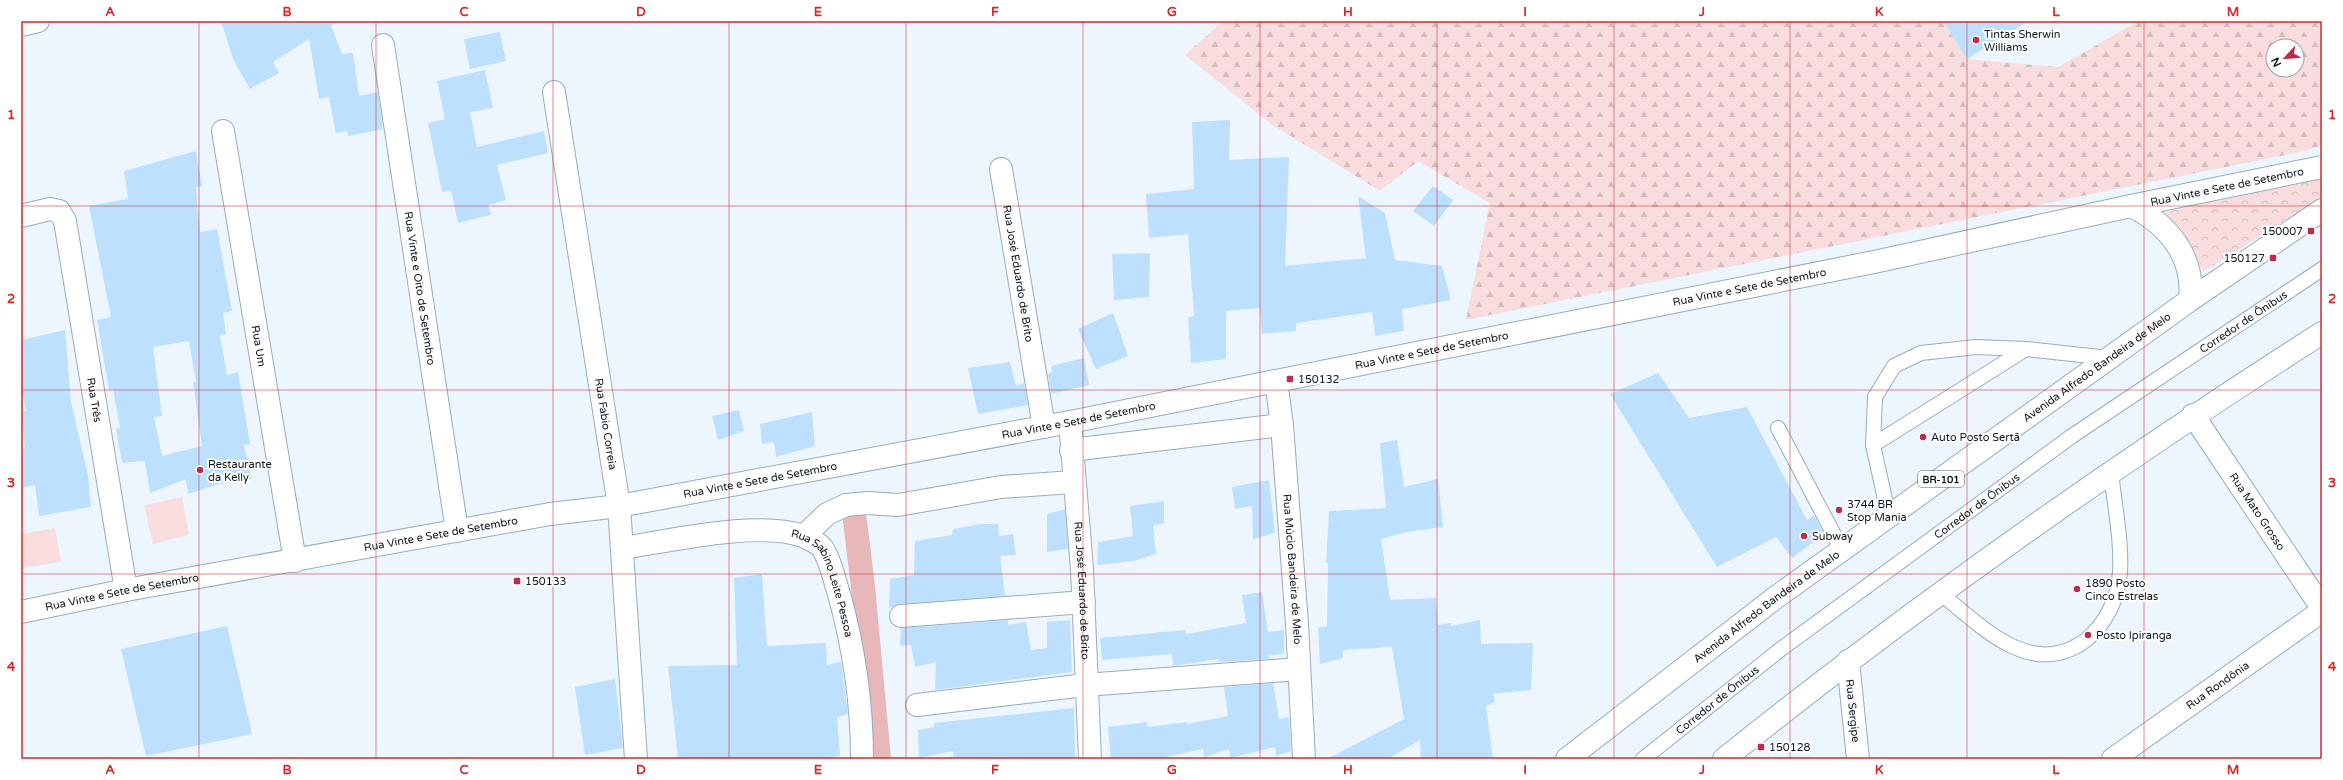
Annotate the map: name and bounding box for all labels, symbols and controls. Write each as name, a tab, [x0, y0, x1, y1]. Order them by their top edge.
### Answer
text: A	[105, 4, 115, 20]
text: B	[282, 4, 292, 20]
text: C	[459, 4, 469, 20]
text: D	[636, 4, 646, 20]
text: E	[814, 4, 822, 20]
text: F	[991, 4, 999, 20]
text: G	[1167, 4, 1177, 20]
text: H	[1343, 4, 1353, 20]
text: I	[1523, 4, 1527, 20]
text: J	[1698, 4, 1705, 20]
text: K	[1875, 4, 1884, 20]
text: L	[2052, 4, 2060, 20]
text: M	[2227, 4, 2239, 20]
place label: Tintas Sherwin Williams	[1984, 28, 2060, 54]
marker: Tintas Sherwin Williams	[1971, 35, 1981, 45]
north arrow	[2265, 38, 2305, 78]
text: N	[2269, 55, 2284, 69]
text: 1	[7, 107, 15, 123]
text: 1	[2328, 107, 2336, 123]
street label: Rua Vinte e Sete de Setembro	[2149, 165, 2305, 209]
street label: Rua José Eduardo de Brito	[1000, 204, 1036, 343]
street label: Rua Vinte e Oito de Setembro	[401, 210, 438, 366]
place label: 150007	[2262, 225, 2303, 238]
marker: 150007	[2306, 226, 2316, 236]
place label: 150127	[2224, 252, 2265, 265]
marker: 150127	[2268, 253, 2278, 263]
street label: Rua Vinte e Sete de Setembro	[1672, 266, 1828, 309]
street label: Corredor de Ônibus	[2197, 288, 2290, 356]
text: 2	[7, 291, 15, 307]
text: 2	[2328, 291, 2336, 307]
street label: Avenida Alfredo Bandeira de Melo	[2020, 310, 2174, 425]
street label: Rua Um	[249, 324, 268, 368]
street label: Rua Vinte e Sete de Setembro	[1354, 329, 1510, 372]
place label: 150132	[1298, 373, 1340, 386]
marker: 150132	[1285, 374, 1295, 384]
street label: Rua Três	[84, 377, 104, 423]
street label: Rua Fabio Correia	[592, 377, 619, 471]
street label: Rua Vinte e Sete de Setembro	[1001, 399, 1157, 442]
place label: Auto Posto Sertã	[1931, 431, 2020, 444]
marker: Auto Posto Sertã	[1918, 432, 1928, 442]
place label: Restaurante da Kelly	[208, 458, 272, 484]
street label: Rua Vinte e Sete de Setembro	[682, 459, 838, 501]
marker: Restaurante da Kelly	[195, 465, 205, 475]
road number: BR-101	[1918, 471, 1964, 487]
street label: Corredor de Ônibus	[1932, 471, 2022, 542]
street label: Rua Mato Grosso	[2227, 471, 2288, 553]
text: 3	[7, 475, 15, 491]
text: 3	[2328, 475, 2336, 491]
street label: Rua Múcio Bandeira de Melo	[1280, 493, 1304, 645]
place label: 3744 BR Stop Mania	[1847, 498, 1907, 524]
marker: 3744 BR Stop Mania	[1834, 505, 1844, 515]
street label: Rua Vinte e Sete de Setembro	[363, 514, 519, 554]
street label: Rua José Eduardo de Brito	[1071, 521, 1092, 660]
street label: Rua Sabino Leite Pessoa	[790, 527, 855, 638]
place label: Subway	[1812, 530, 1853, 543]
marker: Subway	[1799, 531, 1809, 541]
street label: Avenida Alfredo Bandeira de Melo	[1691, 548, 1842, 666]
street label: Rua Vinte e Sete de Setembro	[44, 571, 200, 614]
place label: 150133	[525, 575, 567, 588]
marker: 150133	[512, 576, 522, 586]
place label: 1890 Posto Cinco Estrelas	[2085, 577, 2158, 603]
marker: 1890 Posto Cinco Estrelas	[2072, 584, 2082, 594]
place label: Posto Ipiranga	[2096, 629, 2172, 642]
marker: Posto Ipiranga	[2083, 630, 2093, 640]
text: 4	[7, 659, 16, 675]
street label: Rua Rondônia	[2184, 659, 2252, 712]
text: 4	[2328, 659, 2337, 675]
street label: Corredor de Ônibus	[1673, 663, 1762, 737]
street label: Rua Sergipe	[1843, 679, 1862, 743]
place label: 150128	[1769, 741, 1811, 754]
marker: 150128	[1756, 742, 1766, 752]
text: A	[105, 762, 115, 778]
text: B	[282, 762, 292, 778]
text: C	[459, 762, 469, 778]
text: D	[636, 762, 646, 778]
text: E	[814, 762, 822, 778]
text: F	[991, 762, 999, 778]
text: G	[1167, 762, 1177, 778]
text: H	[1343, 762, 1353, 778]
text: I	[1523, 762, 1527, 778]
text: J	[1698, 762, 1705, 778]
text: K	[1875, 762, 1884, 778]
text: L	[2052, 762, 2060, 778]
text: M	[2227, 762, 2239, 778]

